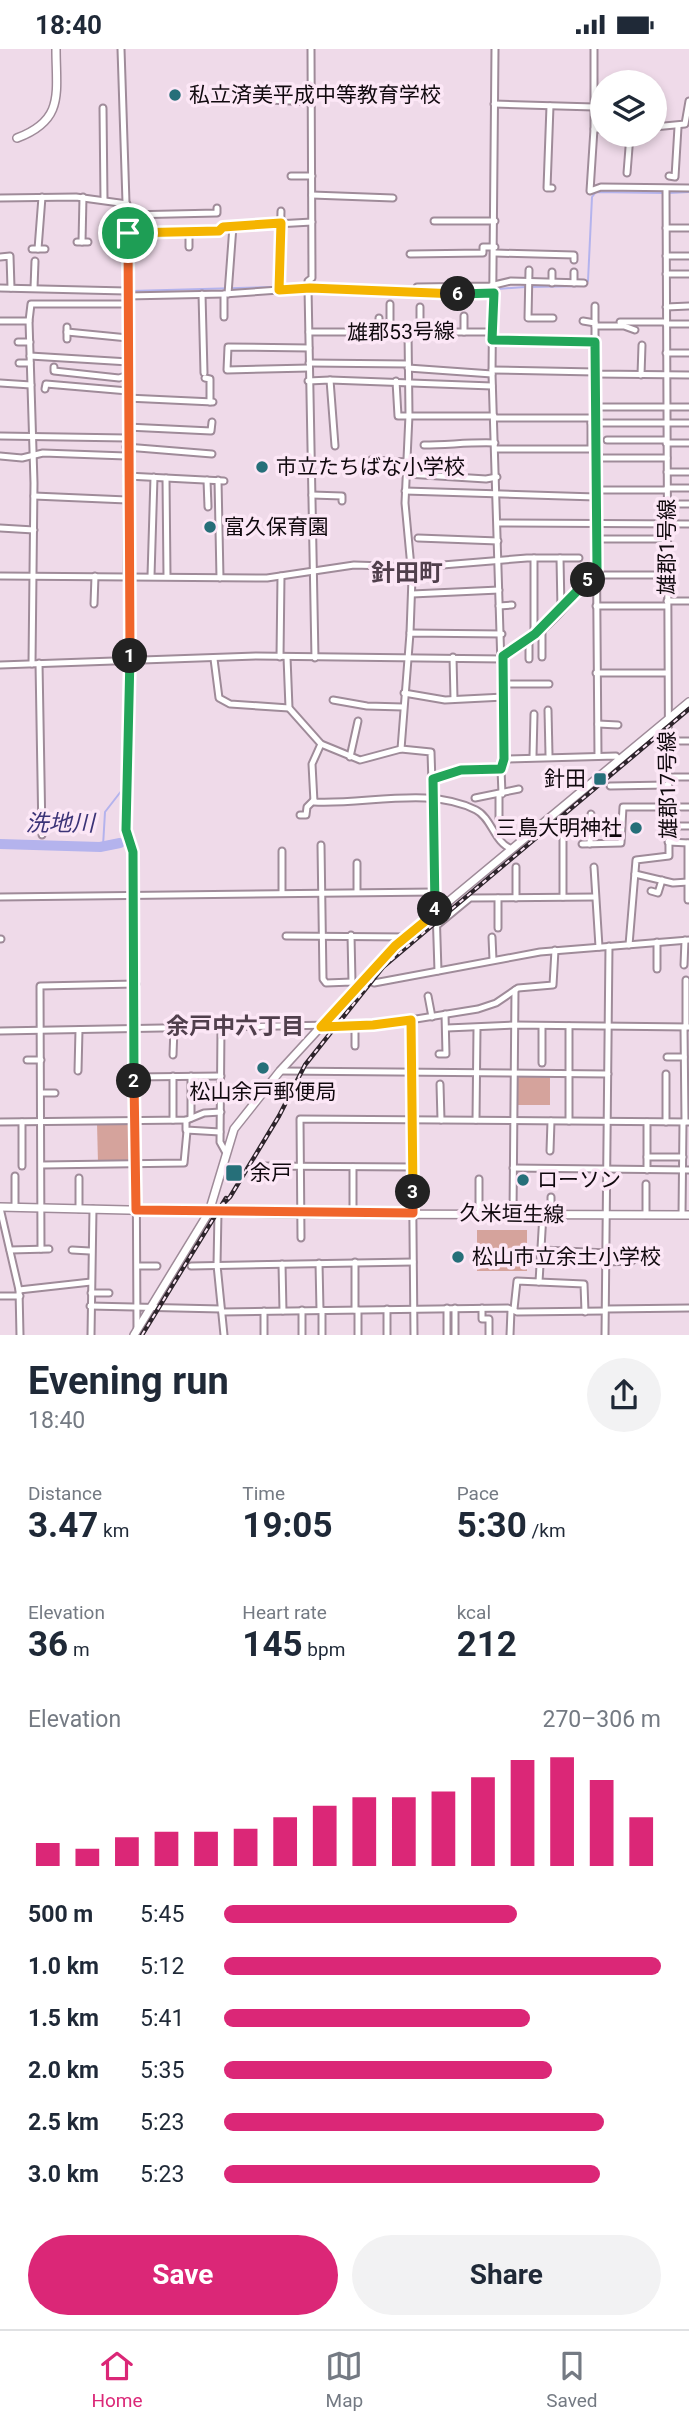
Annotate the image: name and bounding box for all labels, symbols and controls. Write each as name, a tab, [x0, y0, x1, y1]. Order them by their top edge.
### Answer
text: 18:40	[35, 10, 102, 40]
map controls	[590, 70, 667, 147]
button: layers	[590, 70, 667, 147]
place label: 私立済美平成中等教育学校	[189, 83, 441, 107]
marker: 私立済美平成中等教育学校	[167, 87, 183, 103]
pin	[98, 203, 158, 263]
icon: arrive	[109, 214, 147, 252]
pin: 6	[440, 277, 476, 311]
text: 6	[452, 282, 463, 305]
street label: 雄郡53号線	[347, 319, 455, 345]
place label: 市立たちばな小学校	[276, 455, 465, 479]
marker: 市立たちばな小学校	[254, 459, 270, 475]
street label: 雄郡1号線	[655, 499, 679, 595]
place label: 富久保育園	[224, 515, 329, 539]
marker: 富久保育園	[202, 519, 218, 535]
district label: 針田町	[371, 559, 443, 587]
pin: 5	[570, 563, 606, 597]
text: 5	[582, 568, 593, 591]
pin: 1	[113, 639, 148, 673]
text: 1	[124, 644, 135, 667]
street label: 雄郡17号線	[655, 731, 681, 839]
place label: 針田	[544, 767, 586, 791]
marker: 針田	[592, 771, 608, 787]
water label: 洗地川	[26, 810, 98, 837]
place label: 三島大明神社	[496, 816, 622, 840]
marker: 三島大明神社	[628, 820, 644, 836]
pin: 4	[418, 891, 452, 927]
text: 4	[429, 897, 440, 920]
district label: 余戸中六丁目	[166, 1013, 304, 1040]
marker: 松山余戸郵便局	[255, 1060, 271, 1076]
pin: 2	[116, 1063, 152, 1099]
text: 2	[128, 1069, 139, 1092]
place label: 松山余戸郵便局	[190, 1080, 337, 1104]
place label: 余戸	[250, 1161, 292, 1185]
marker: 余戸	[224, 1163, 244, 1183]
place label: ローソン	[537, 1168, 621, 1192]
marker: ローソン	[515, 1172, 531, 1188]
pin: 3	[396, 1175, 430, 1209]
text: 3	[407, 1180, 418, 1203]
street label: 久米垣生線	[459, 1201, 565, 1227]
place label: 松山市立余土小学校	[472, 1245, 661, 1269]
marker: 松山市立余土小学校	[450, 1249, 466, 1265]
button: share	[587, 1358, 661, 1432]
text: Evening run	[28, 1359, 229, 1403]
text: 18:40	[28, 1407, 85, 1434]
text: Distance	[28, 1482, 102, 1505]
text: Time	[242, 1482, 285, 1505]
text: Pace	[457, 1482, 499, 1505]
text: 3.47	[28, 1505, 98, 1546]
text: 19:05	[242, 1505, 333, 1546]
text: 5:30	[457, 1505, 527, 1546]
text: km	[98, 1519, 129, 1542]
text: /km	[527, 1519, 566, 1542]
text: Elevation	[28, 1601, 105, 1624]
text: Heart rate	[242, 1601, 327, 1624]
text: kcal	[457, 1601, 491, 1624]
text: 36	[28, 1624, 68, 1665]
text: 145	[242, 1624, 303, 1665]
text: 212	[457, 1624, 517, 1665]
text: m	[68, 1638, 90, 1661]
text: bpm	[303, 1638, 345, 1661]
text: Elevation	[28, 1706, 121, 1733]
text: 270–306 m	[542, 1706, 661, 1733]
text: 500 m	[28, 1901, 93, 1928]
text: 5:45	[140, 1901, 184, 1928]
text: 1.0 km	[28, 1953, 99, 1980]
text: 5:12	[140, 1953, 184, 1980]
text: 1.5 km	[28, 2005, 99, 2032]
text: 5:41	[140, 2005, 184, 2032]
text: 2.0 km	[28, 2057, 99, 2084]
text: 5:35	[140, 2057, 184, 2084]
text: 2.5 km	[28, 2109, 99, 2136]
text: 5:23	[140, 2109, 184, 2136]
text: 3.0 km	[28, 2161, 99, 2188]
text: 5:23	[140, 2161, 184, 2188]
button: Save	[28, 2235, 338, 2315]
button: Share	[352, 2235, 661, 2315]
tab: Home	[91, 2347, 143, 2412]
tab: Map	[325, 2347, 363, 2412]
tab: Saved	[546, 2347, 598, 2412]

